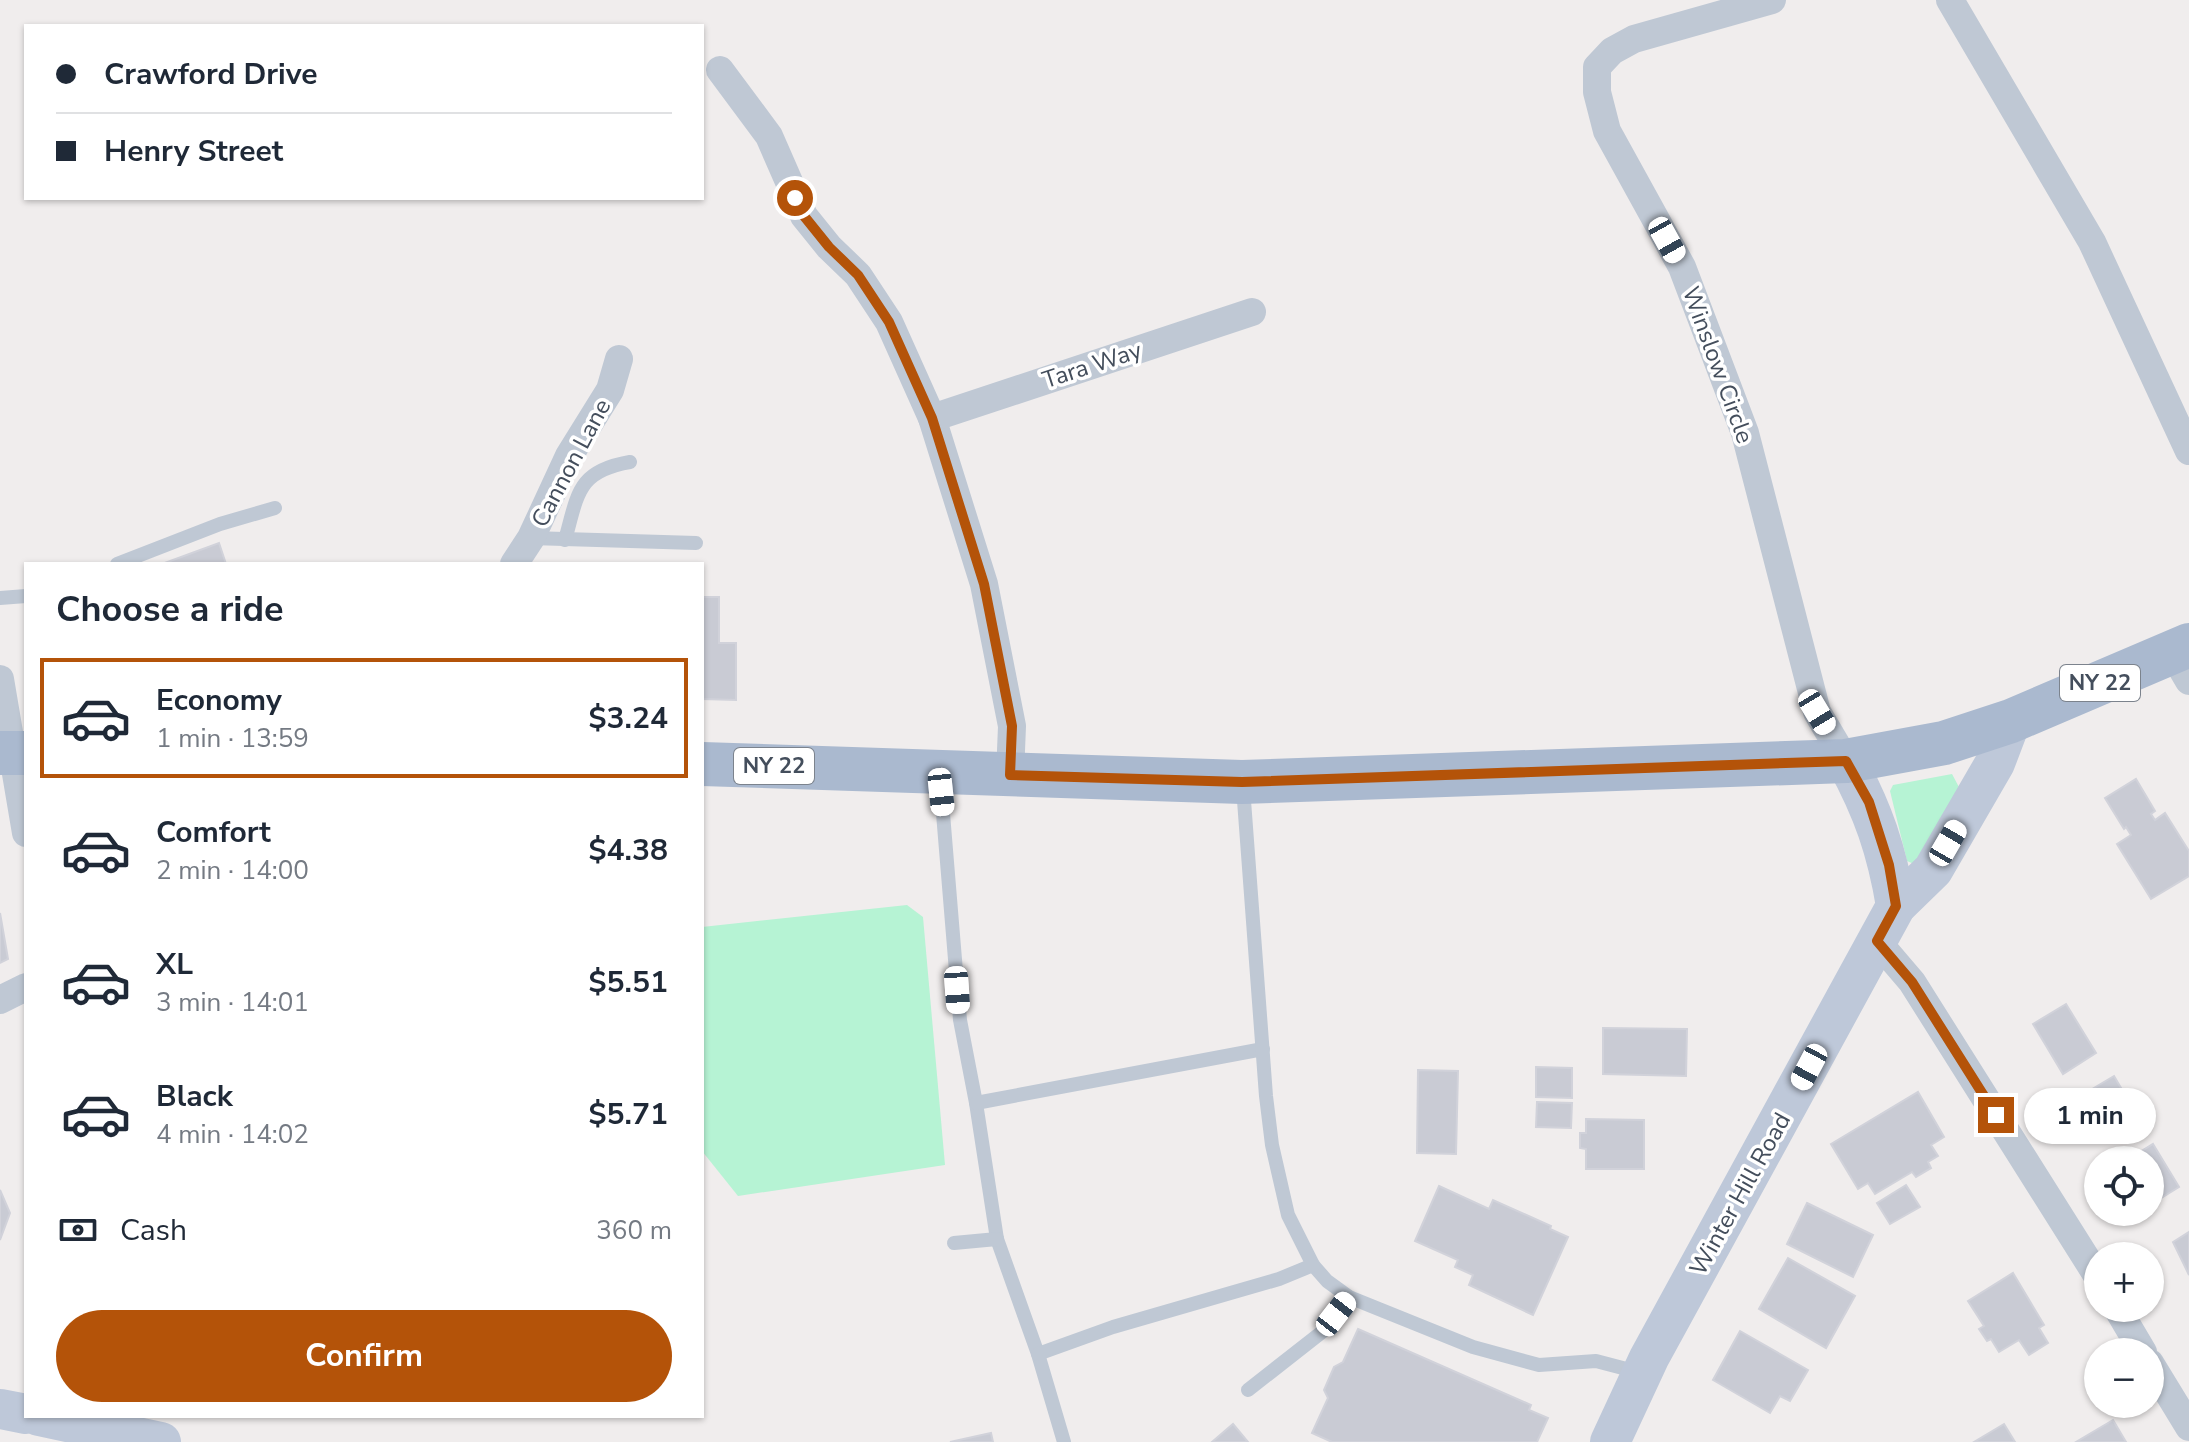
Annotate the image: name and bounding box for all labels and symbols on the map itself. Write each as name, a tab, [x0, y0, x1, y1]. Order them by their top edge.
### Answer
route start	[777, 180, 813, 216]
car	[1645, 213, 1689, 267]
street label: Winslow Circle	[1675, 282, 1761, 448]
street label: Tara Way	[1038, 334, 1146, 396]
street label: Cannon Lane	[524, 393, 618, 533]
road number: NY 22	[2060, 665, 2140, 701]
car	[1794, 685, 1840, 739]
road number: NY 22	[734, 748, 814, 784]
car	[927, 767, 955, 817]
car	[1926, 816, 1970, 870]
car	[943, 965, 971, 1015]
car	[1787, 1040, 1831, 1094]
callout: 1 min	[2024, 1087, 2156, 1143]
route end	[1978, 1097, 2014, 1133]
street label: Winter Hill Road	[1682, 1107, 1798, 1281]
car	[1312, 1288, 1360, 1340]

